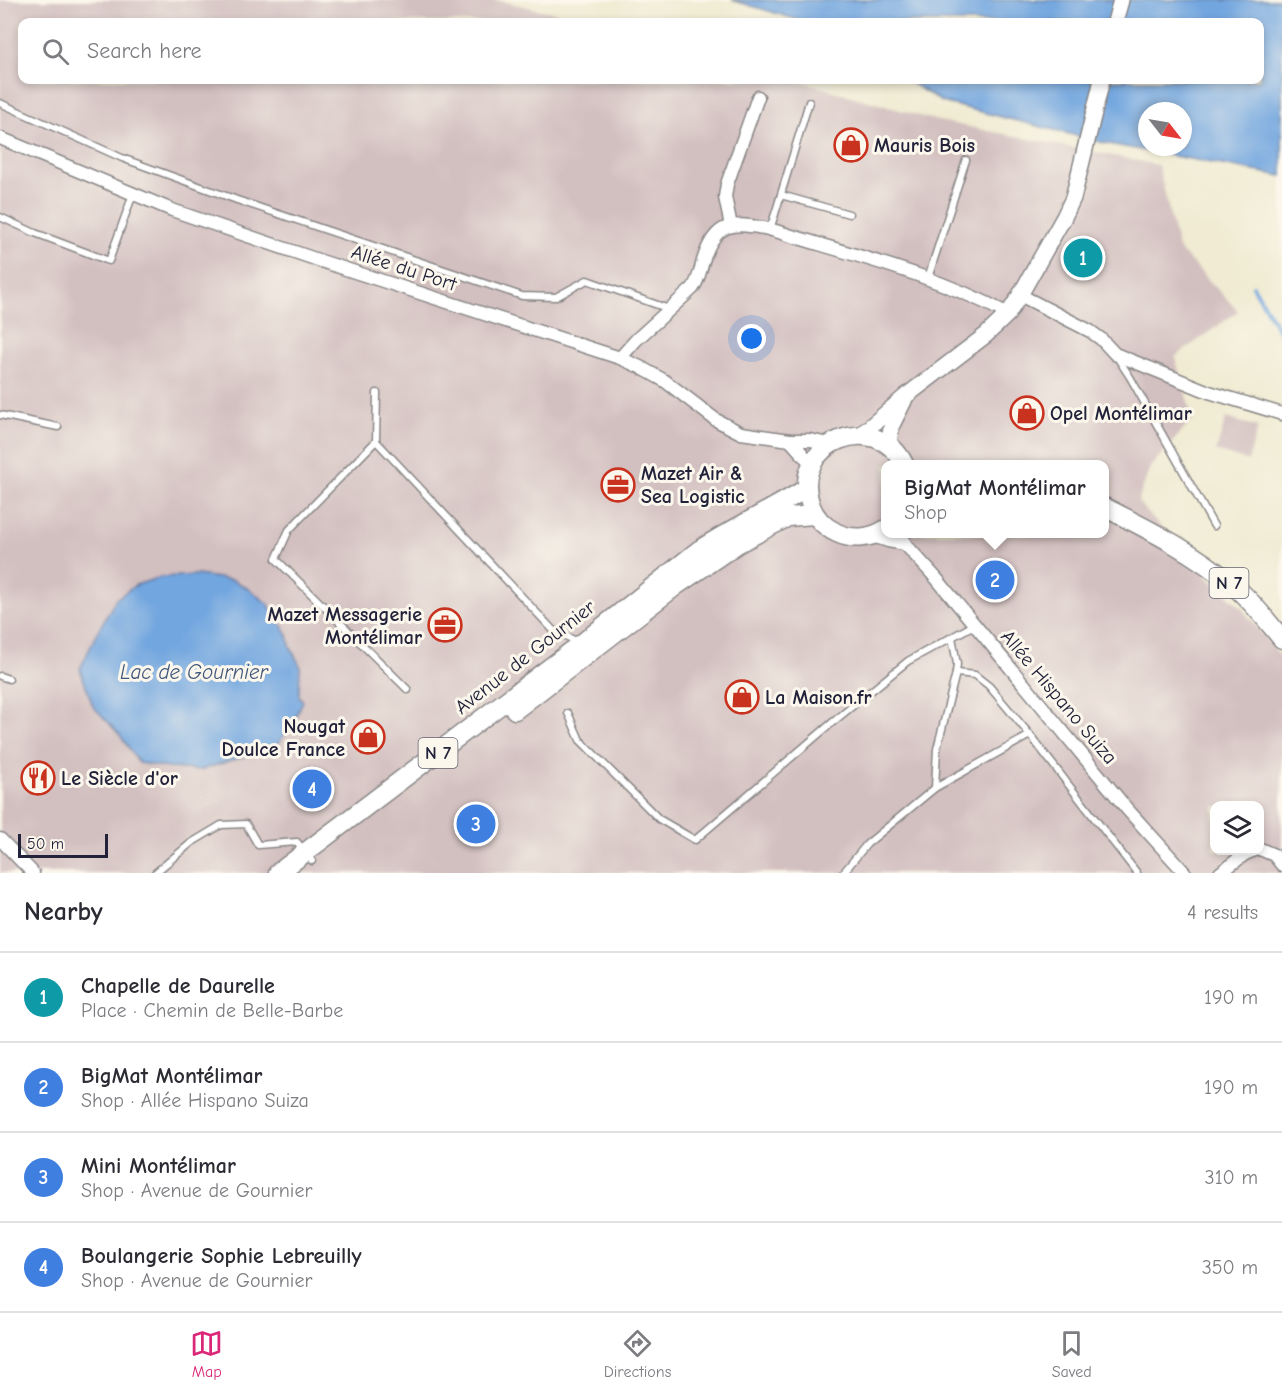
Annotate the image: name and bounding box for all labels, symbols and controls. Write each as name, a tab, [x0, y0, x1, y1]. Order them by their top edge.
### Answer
search box	[18, 18, 1264, 84]
icon: search	[39, 35, 72, 68]
text: Search here	[87, 38, 202, 64]
north arrow	[1138, 102, 1192, 156]
shop icon: Mauris Bois	[833, 127, 869, 163]
place label: Mauris Bois	[874, 134, 975, 157]
pin: 1	[1064, 236, 1102, 280]
street label: Allée du Port	[349, 240, 461, 296]
your location	[737, 324, 766, 353]
shop icon: Opel Montélimar	[1009, 395, 1045, 431]
place label: Opel Montélimar	[1050, 402, 1192, 425]
popup	[881, 460, 1109, 538]
place label: Mazet Air & Sea Logistic	[641, 462, 745, 508]
office icon: Mazet Air & Sea Logistic	[600, 467, 636, 503]
text: BigMat Montélimar	[904, 475, 1086, 501]
text: Shop	[904, 501, 947, 524]
pin: 2	[976, 558, 1014, 602]
road number: N 7	[1210, 568, 1248, 598]
street label: Avenue de Gournier	[450, 595, 600, 719]
place label: Mazet Messagerie Montélimar	[267, 603, 422, 649]
office icon: Mazet Messagerie Montélimar	[427, 607, 463, 643]
street label: Allée Hispano Suiza	[996, 625, 1122, 769]
water label: Lac de Gournier	[120, 660, 270, 684]
shop icon: La Maison.fr	[724, 679, 760, 715]
place label: La Maison.fr	[765, 686, 871, 709]
place label: Nougat Doulce France	[221, 715, 345, 761]
shop icon: Nougat Doulce France	[350, 719, 386, 755]
road number: N 7	[418, 738, 458, 768]
restaurant icon: Le Siècle d'or	[20, 760, 56, 796]
pin: 4	[292, 766, 332, 812]
place label: Le Siècle d'or	[61, 767, 178, 790]
map controls	[1210, 801, 1264, 855]
button: layers	[1210, 801, 1264, 855]
pin: 3	[456, 802, 496, 846]
scale bar	[18, 831, 108, 858]
text: 50 m	[27, 835, 64, 853]
text: Nearby	[24, 897, 103, 927]
text: 4 results	[1187, 901, 1258, 924]
text: Chapelle de Daurelle	[81, 973, 275, 999]
text: 1	[40, 986, 47, 1009]
text: 190 m	[1204, 986, 1258, 1009]
text: Place · Chemin de Belle-Barbe	[81, 999, 343, 1022]
text: BigMat Montélimar	[81, 1063, 262, 1089]
text: 2	[39, 1076, 48, 1099]
text: 190 m	[1204, 1076, 1258, 1099]
text: Shop · Allée Hispano Suiza	[81, 1089, 309, 1112]
text: Mini Montélimar	[81, 1153, 236, 1179]
text: 3	[39, 1166, 48, 1189]
text: 310 m	[1205, 1166, 1258, 1189]
text: Shop · Avenue de Gournier	[81, 1179, 312, 1202]
text: Boulangerie Sophie Lebreuilly	[81, 1243, 362, 1269]
text: 4	[39, 1256, 48, 1279]
text: 350 m	[1202, 1256, 1258, 1279]
text: Shop · Avenue de Gournier	[81, 1269, 312, 1292]
tab: Map	[190, 1327, 223, 1381]
tab: Directions	[604, 1327, 671, 1381]
tab: Saved	[1052, 1327, 1092, 1381]

